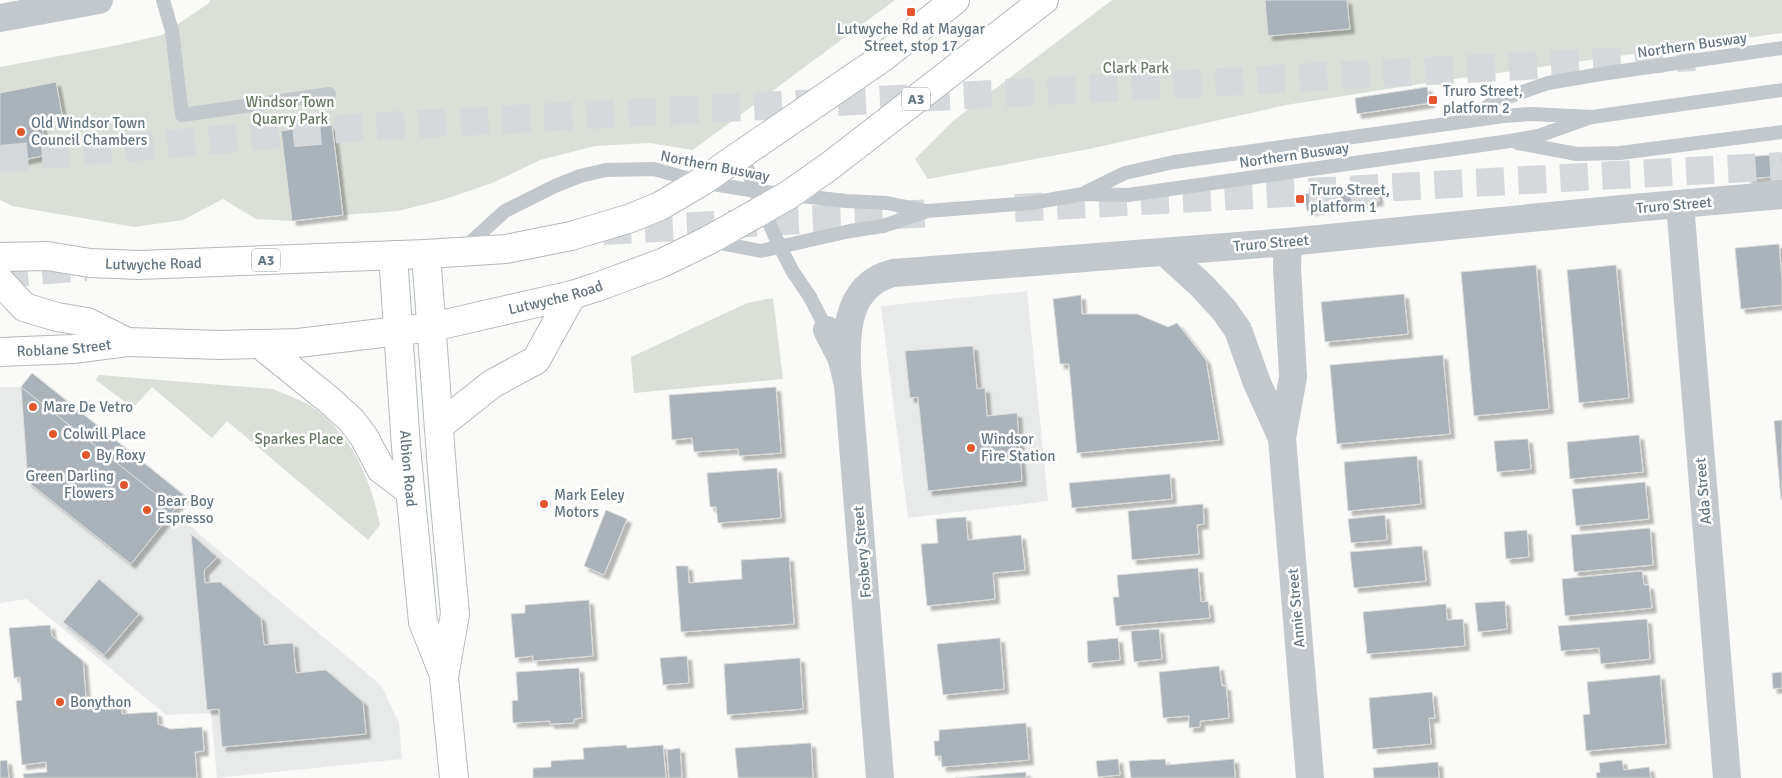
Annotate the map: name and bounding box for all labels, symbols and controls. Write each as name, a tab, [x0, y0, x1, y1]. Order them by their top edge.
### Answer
marker: Lutwyche Rd at Maygar Street, stop 17	[905, 6, 917, 18]
place label: Lutwyche Rd at Maygar Street, stop 17	[837, 20, 986, 55]
street label: Northern Busway	[1636, 28, 1748, 62]
park label: Clark Park	[1103, 59, 1170, 77]
place label: Truro Street, platform 2	[1443, 82, 1523, 117]
road number: A3	[902, 88, 930, 110]
park label: Windsor Town Quarry Park	[246, 93, 334, 128]
marker: Truro Street, platform 2	[1427, 94, 1439, 106]
place label: Old Windsor Town Council Chambers	[31, 114, 148, 149]
marker: Old Windsor Town Council Chambers	[15, 126, 27, 138]
street label: Northern Busway	[1238, 138, 1350, 172]
street label: Northern Busway	[659, 147, 771, 185]
place label: Truro Street, platform 1	[1310, 181, 1390, 216]
marker: Truro Street, platform 1	[1294, 193, 1306, 205]
street label: Truro Street	[1635, 193, 1713, 217]
street label: Truro Street	[1232, 231, 1310, 255]
road number: A3	[252, 248, 280, 272]
street label: Lutwyche Road	[105, 254, 202, 274]
street label: Lutwyche Road	[507, 277, 605, 318]
street label: Roblane Street	[16, 335, 112, 360]
place label: Mare De Vetro	[43, 398, 133, 416]
marker: Mare De Vetro	[27, 401, 39, 413]
place label: Colwill Place	[63, 425, 146, 443]
marker: Colwill Place	[47, 428, 59, 440]
park label: Sparkes Place	[255, 430, 343, 448]
street label: Albion Road	[396, 430, 421, 508]
place label: Windsor Fire Station	[981, 430, 1055, 465]
marker: Windsor Fire Station	[965, 442, 977, 454]
place label: By Roxy	[96, 446, 145, 464]
marker: By Roxy	[80, 449, 92, 461]
street label: Ada Street	[1691, 457, 1715, 525]
place label: Green Darling Flowers	[25, 467, 114, 502]
marker: Green Darling Flowers	[118, 479, 130, 491]
place label: Mark Eeley Motors	[554, 486, 624, 521]
place label: Bear Boy Espresso	[157, 492, 214, 527]
marker: Mark Eeley Motors	[538, 498, 550, 510]
marker: Bear Boy Espresso	[141, 504, 153, 516]
street label: Fosbery Street	[849, 505, 875, 599]
street label: Annie Street	[1284, 568, 1308, 648]
place label: Bonython	[70, 693, 131, 711]
marker: Bonython	[54, 696, 66, 708]

